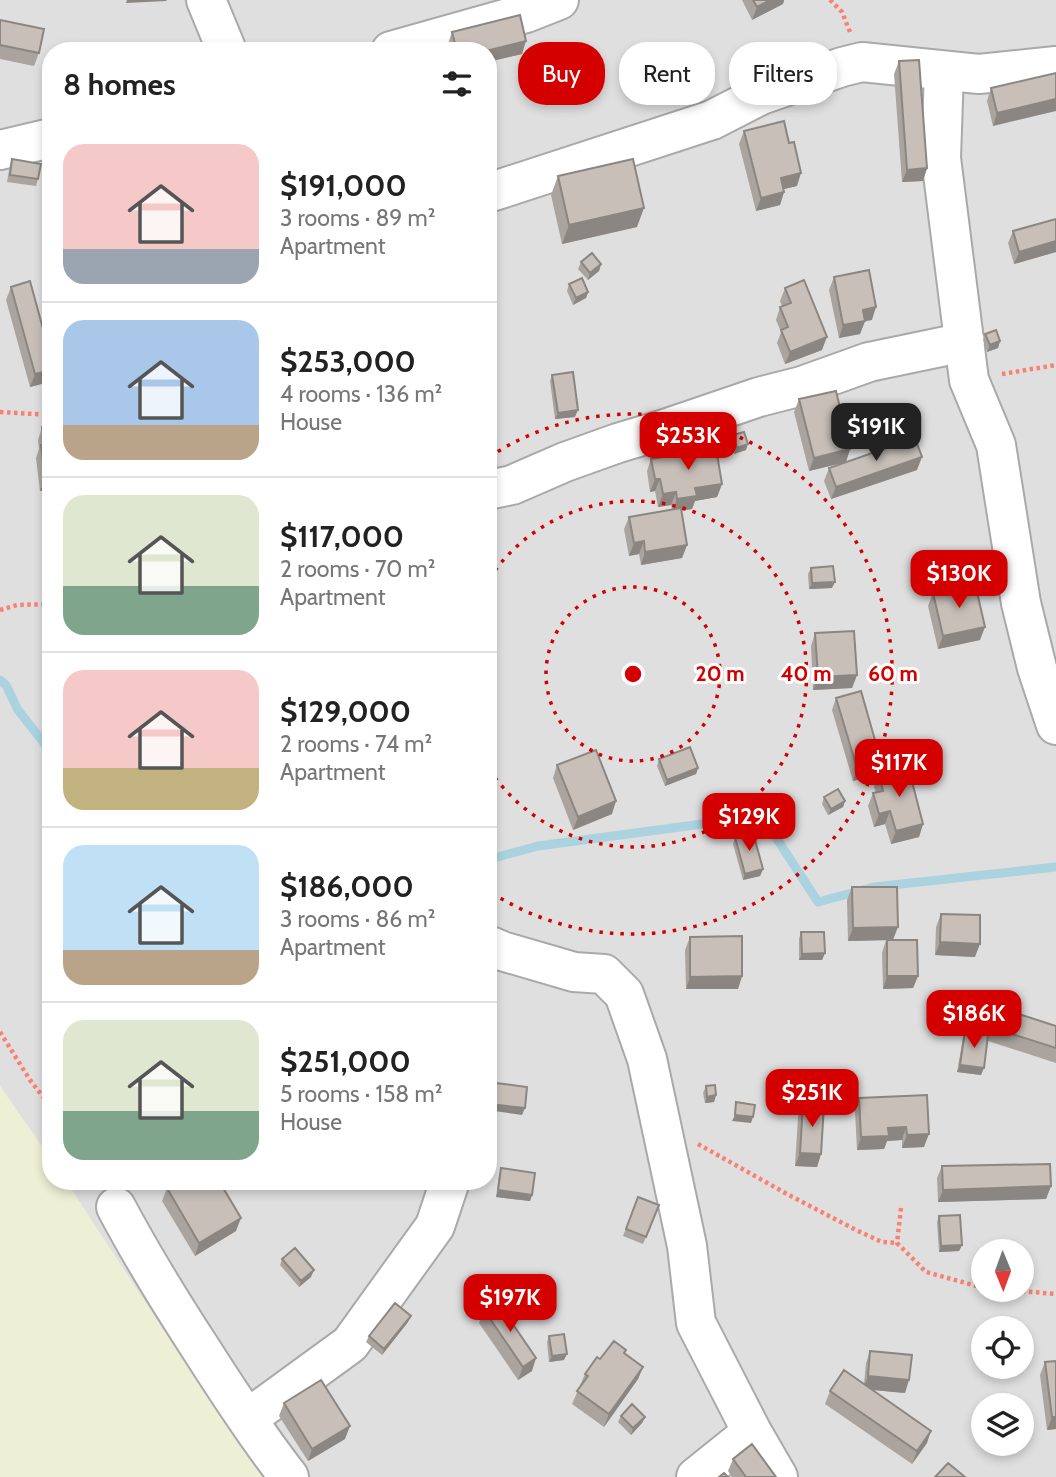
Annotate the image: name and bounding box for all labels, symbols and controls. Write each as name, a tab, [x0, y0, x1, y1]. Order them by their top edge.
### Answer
chip: Buy	[518, 42, 605, 105]
chip: Rent	[619, 42, 715, 105]
chip: Filters	[729, 42, 837, 105]
icon: filters	[438, 65, 476, 103]
text: 8 homes	[63, 66, 176, 103]
text: $191,000	[280, 167, 407, 204]
icon: home	[119, 172, 203, 256]
text: 3 rooms · 89 m²	[280, 204, 435, 232]
text: Apartment	[280, 232, 385, 260]
text: $253,000	[280, 343, 416, 380]
icon: home	[119, 348, 203, 432]
text: 4 rooms · 136 m²	[280, 380, 442, 408]
pin: $191K	[827, 404, 925, 463]
text: House	[280, 408, 342, 436]
pin: $253K	[639, 412, 737, 472]
text: $191K	[847, 412, 905, 440]
text: $253K	[656, 421, 720, 449]
text: $117,000	[280, 518, 404, 555]
icon: home	[119, 523, 203, 607]
pin: $130K	[910, 550, 1008, 610]
text: 2 rooms · 70 m²	[280, 555, 435, 583]
text: $130K	[927, 559, 991, 587]
text: Apartment	[280, 583, 385, 611]
text: 20 m	[696, 661, 744, 686]
text: 40 m	[781, 661, 831, 686]
text: 60 m	[868, 661, 918, 686]
centre of rings	[621, 662, 645, 686]
text: $129,000	[280, 693, 411, 730]
icon: home	[119, 698, 203, 782]
text: 2 rooms · 74 m²	[280, 730, 432, 758]
pin: $117K	[850, 740, 948, 799]
text: $117K	[871, 748, 927, 776]
text: Apartment	[280, 758, 385, 786]
pin: $129K	[700, 794, 798, 853]
text: $129K	[718, 802, 780, 830]
text: $186,000	[280, 868, 414, 905]
icon: home	[119, 873, 203, 957]
text: 3 rooms · 86 m²	[280, 905, 435, 933]
text: Apartment	[280, 933, 385, 961]
pin: $186K	[925, 990, 1023, 1050]
text: $186K	[942, 999, 1006, 1027]
text: $251,000	[280, 1043, 411, 1080]
icon: home	[119, 1048, 203, 1132]
pin: $251K	[763, 1070, 861, 1129]
text: $251K	[782, 1078, 842, 1106]
text: 5 rooms · 158 m²	[280, 1080, 442, 1108]
text: House	[280, 1108, 342, 1136]
north arrow	[971, 1239, 1034, 1302]
map controls	[971, 1239, 1034, 1456]
pin: $197K	[461, 1274, 559, 1334]
text: $197K	[480, 1283, 540, 1311]
button: locate	[971, 1316, 1034, 1379]
button: layers	[971, 1393, 1034, 1456]

